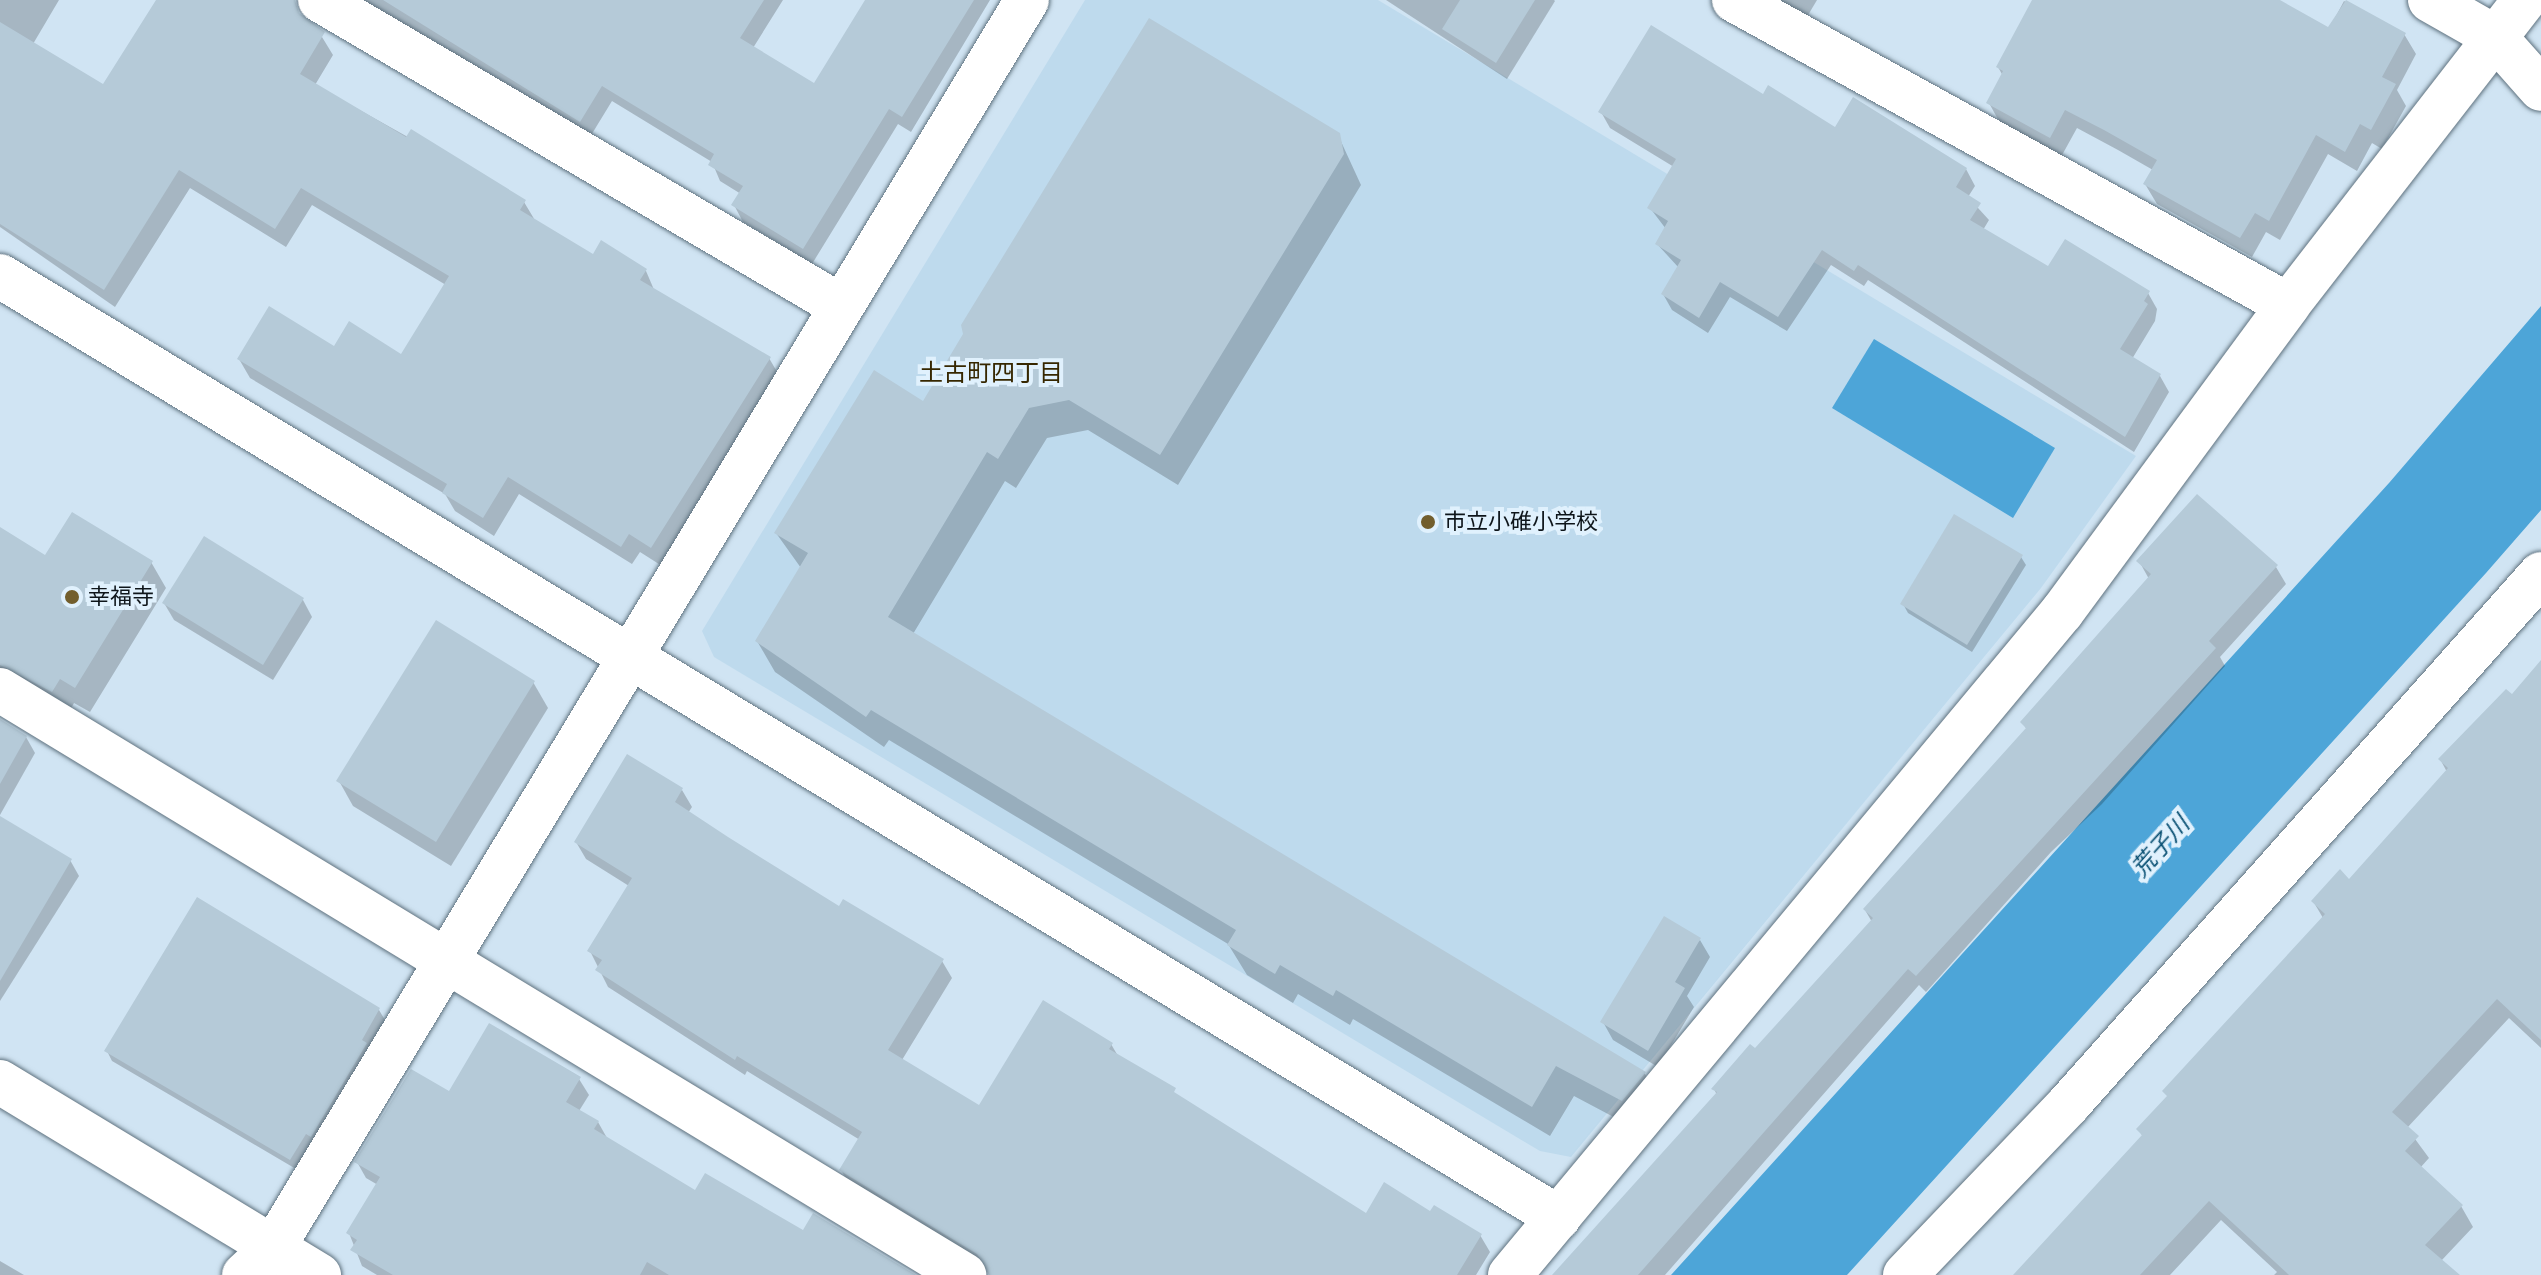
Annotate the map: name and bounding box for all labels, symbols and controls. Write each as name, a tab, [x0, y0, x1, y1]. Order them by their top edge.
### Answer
district label: 土古町四丁目	[919, 360, 1063, 388]
place label: 市立小碓小学校	[1444, 509, 1598, 535]
marker: 市立小碓小学校	[1419, 513, 1437, 531]
place label: 幸福寺	[88, 584, 154, 610]
marker: 幸福寺	[63, 588, 81, 606]
water label: 荒子川	[2126, 811, 2196, 883]

